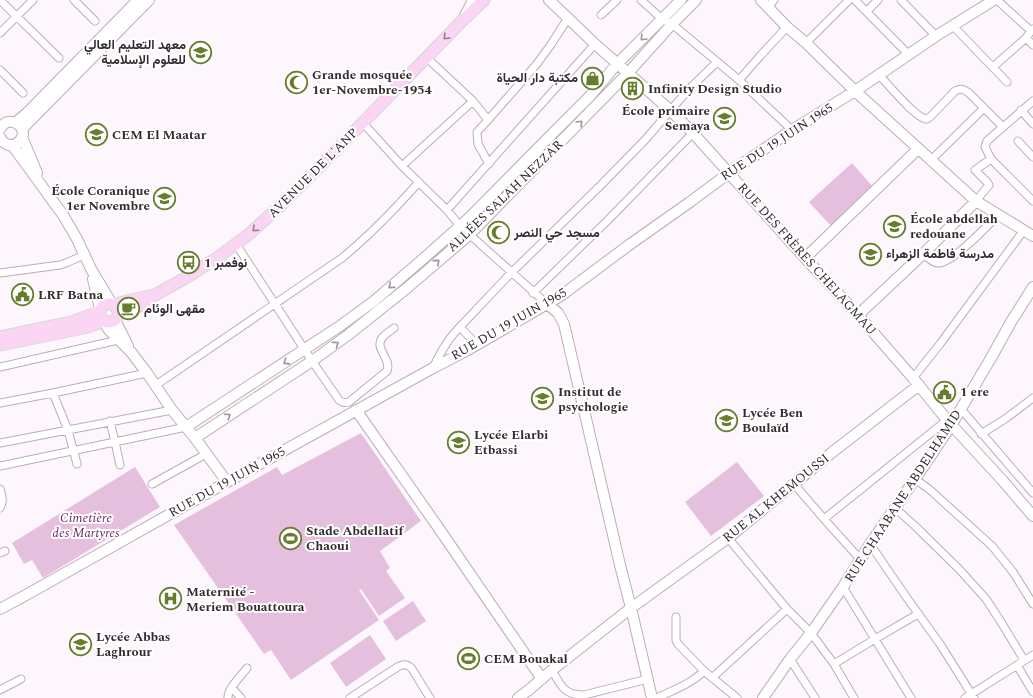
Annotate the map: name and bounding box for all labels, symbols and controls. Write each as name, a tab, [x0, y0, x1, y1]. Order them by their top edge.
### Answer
one-way arrow	[443, 32, 451, 40]
one-way arrow	[640, 33, 648, 41]
place label: معهد التعليم العالي للعلوم الإسلامية	[84, 35, 186, 70]
school or university icon: معهد التعليم العالي للعلوم الإسلامية	[188, 39, 214, 65]
place label: Grande mosquée 1er-Novembre-1954	[312, 65, 433, 100]
shop icon: مكتبة دار الحياة	[580, 65, 606, 91]
place label: مكتبة دار الحياة	[496, 68, 578, 88]
mosque icon: Grande mosquée 1er-Novembre-1954	[283, 69, 309, 95]
building icon: Infinity Design Studio	[620, 76, 646, 102]
place label: Infinity Design Studio	[648, 79, 782, 99]
street label: RUE DU 19 JUIN 1965	[717, 98, 837, 186]
place label: École primaire Semaya	[622, 101, 710, 136]
school or university icon: École primaire Semaya	[712, 105, 738, 131]
one-way arrow	[575, 120, 582, 128]
school or university icon: CEM El Maatar	[83, 122, 109, 148]
street label: AVENUE DE L'ANP	[263, 123, 363, 223]
place label: CEM El Maatar	[112, 125, 207, 145]
street label: ALLÉES SALAH NEZZAR	[442, 135, 568, 257]
street label: RUE DES FRÈRES CHELAGMAU	[733, 178, 881, 340]
place label: École Coranique 1er Novembre	[51, 181, 150, 216]
school or university icon: École Coranique 1er Novembre	[152, 185, 178, 211]
place label: École abdellah redouane	[910, 209, 998, 244]
school or university icon: École abdellah redouane	[881, 213, 907, 239]
mosque icon: مسجد حي النصر	[486, 220, 512, 246]
place label: مسجد حي النصر	[513, 223, 600, 243]
one-way arrow	[253, 224, 260, 231]
school or university icon: مدرسة فاطمة الزهراء	[858, 241, 884, 267]
place label: مدرسة فاطمة الزهراء	[886, 244, 994, 264]
bus stop icon: 1 نوفمبر	[175, 250, 201, 276]
place label: 1 نوفمبر	[204, 253, 248, 273]
one-way arrow	[432, 260, 439, 267]
public building icon: LRF Batna	[10, 282, 36, 308]
one-way arrow	[389, 282, 396, 289]
street label: RUE DU 19 JUIN 1965	[447, 283, 571, 365]
place label: LRF Batna	[38, 285, 103, 305]
cafe icon: مقهى الوئام	[115, 296, 141, 322]
place label: مقهى الوئام	[144, 299, 205, 319]
one-way arrow	[331, 342, 338, 349]
one-way arrow	[283, 357, 290, 365]
public building icon: 1 ere	[931, 379, 957, 405]
place label: Institut de psychologie	[558, 382, 628, 417]
place label: 1 ere	[960, 382, 989, 402]
school or university icon: Institut de psychologie	[529, 386, 555, 412]
place label: Lycée Ben Boulaïd	[742, 403, 803, 438]
street label: RUE CHAABANE ABDELHAMID	[839, 406, 967, 586]
school or university icon: Lycée Ben Boulaïd	[714, 407, 740, 433]
one-way arrow	[223, 414, 230, 421]
place label: Lycée Elarbi Etbassi	[474, 425, 548, 460]
school or university icon: Lycée Elarbi Etbassi	[446, 429, 472, 455]
street label: RUE DU 19 JUIN 1965	[165, 442, 289, 522]
street label: RUE AL KHEMOUSSI	[718, 449, 834, 547]
park label: Cimetière des Martyres	[52, 508, 120, 543]
place label: Stade Abdellatif Chaoui	[306, 521, 405, 556]
sports icon: Stade Abdellatif Chaoui	[277, 525, 303, 551]
place label: Maternité - Meriem Bouattoura	[186, 582, 305, 617]
hospital icon: Maternité - Meriem Bouattoura	[158, 586, 184, 612]
place label: Lycée Abbas Laghrour	[96, 627, 171, 662]
school or university icon: Lycée Abbas Laghrour	[68, 631, 94, 657]
sports icon: CEM Bouakal	[455, 646, 481, 672]
place label: CEM Bouakal	[484, 649, 568, 669]

